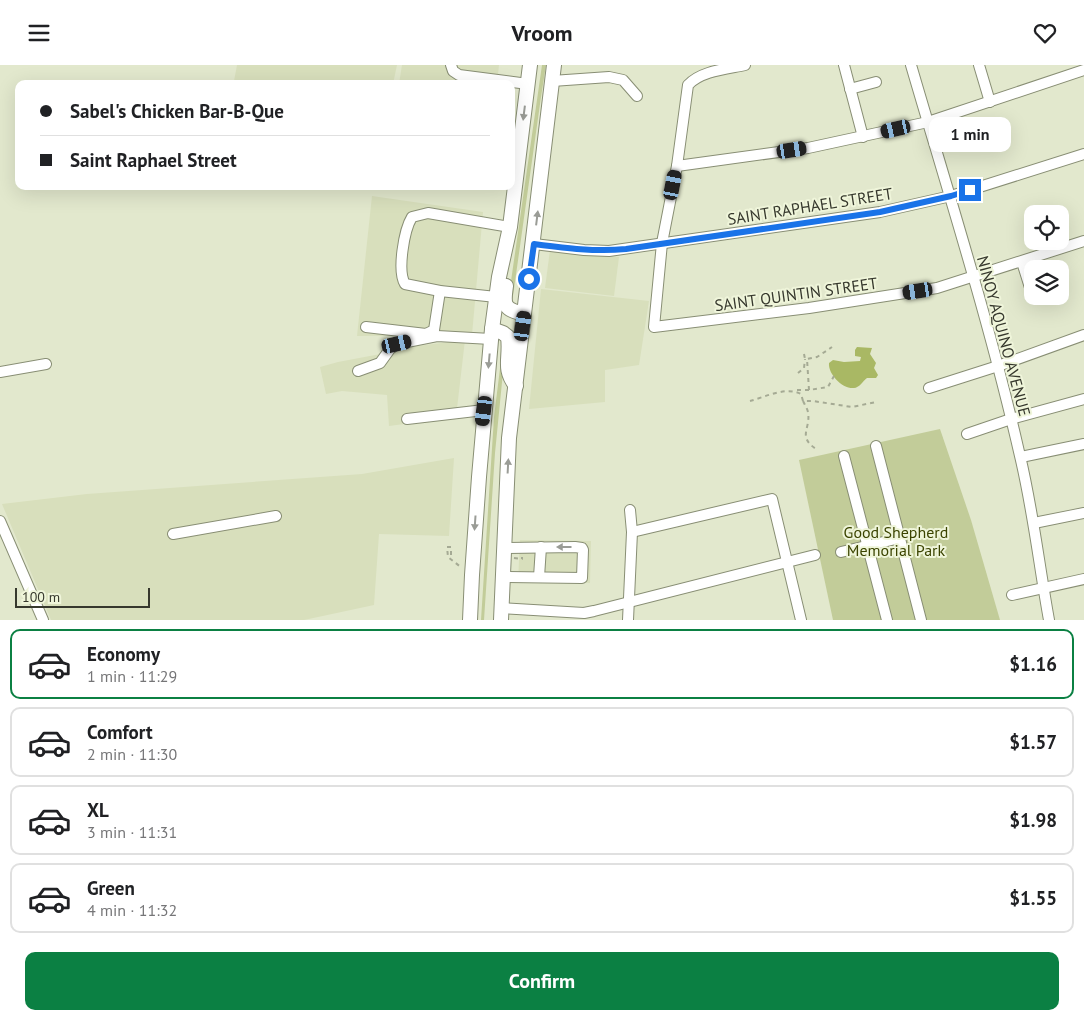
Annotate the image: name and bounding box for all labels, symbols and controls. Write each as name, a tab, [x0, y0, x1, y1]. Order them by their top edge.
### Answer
icon: menu	[25, 19, 53, 47]
text: Vroom	[511, 19, 573, 47]
icon: heart	[1031, 19, 1059, 47]
text: Sabel's Chicken Bar-B-Que	[70, 99, 284, 123]
one-way arrow	[520, 106, 528, 122]
callout: 1 min	[929, 117, 1011, 153]
car	[879, 118, 912, 140]
text: 1 min	[950, 124, 990, 144]
car	[776, 140, 807, 160]
text: Saint Raphael Street	[70, 148, 237, 172]
car	[662, 169, 683, 201]
route end	[959, 179, 981, 201]
street label: SAINT RAPHAEL STREET	[726, 183, 894, 229]
map controls	[1024, 205, 1069, 305]
button: locate	[1024, 205, 1069, 250]
one-way arrow	[533, 210, 541, 226]
street label: NINOY AQUINO AVENUE	[973, 254, 1035, 418]
button: layers	[1024, 260, 1069, 305]
route start	[518, 268, 540, 290]
street label: SAINT QUINTIN STREET	[713, 273, 879, 315]
car	[902, 281, 933, 301]
car	[513, 310, 532, 342]
car	[380, 333, 413, 355]
one-way arrow	[485, 353, 493, 369]
car	[474, 395, 493, 427]
one-way arrow	[504, 458, 512, 474]
one-way arrow	[471, 515, 479, 531]
park label: Good Shepherd Memorial Park	[844, 522, 948, 560]
one-way arrow	[556, 543, 572, 551]
scale bar	[15, 585, 150, 608]
text: 100 m	[22, 588, 60, 606]
icon: car	[27, 642, 72, 687]
text: Economy	[87, 642, 160, 666]
text: $1.16	[1009, 652, 1057, 676]
text: 1 min · 11:29	[87, 666, 177, 686]
icon: car	[27, 720, 72, 765]
text: Comfort	[87, 720, 153, 744]
text: $1.57	[1009, 730, 1057, 754]
text: 2 min · 11:30	[87, 744, 177, 764]
icon: car	[27, 798, 72, 843]
text: XL	[87, 798, 109, 822]
text: $1.98	[1009, 808, 1057, 832]
text: 3 min · 11:31	[87, 822, 177, 842]
icon: car	[27, 876, 72, 921]
text: Green	[87, 876, 135, 900]
text: $1.55	[1009, 886, 1057, 910]
text: 4 min · 11:32	[87, 900, 177, 920]
button: Confirm	[25, 952, 1059, 1010]

